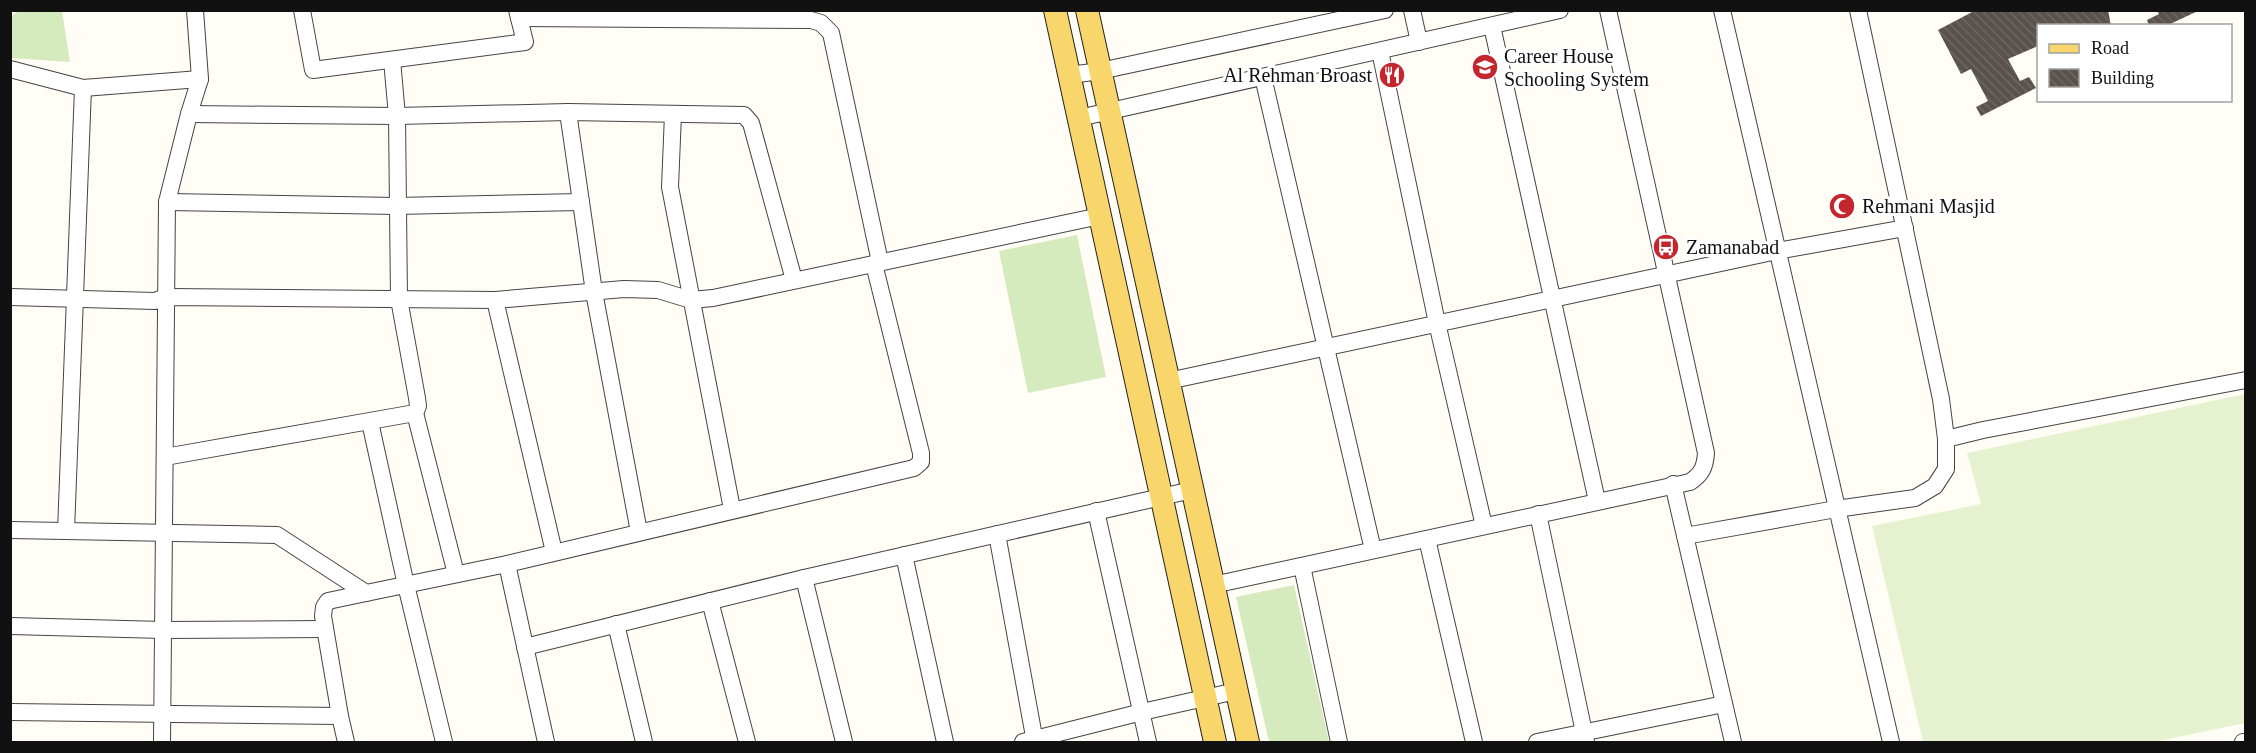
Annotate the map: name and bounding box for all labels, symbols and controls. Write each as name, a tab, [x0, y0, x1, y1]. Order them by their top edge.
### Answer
legend	[2037, 24, 2232, 102]
text: Road	[2091, 38, 2129, 58]
place label: Career House Schooling System	[1504, 45, 1649, 91]
school or university icon: Career House Schooling System	[1470, 52, 1500, 82]
restaurant icon: Al Rehman Broast	[1377, 60, 1407, 90]
place label: Al Rehman Broast	[1223, 64, 1372, 86]
text: Building	[2091, 68, 2154, 88]
mosque icon: Rehmani Masjid	[1827, 191, 1857, 221]
place label: Rehmani Masjid	[1862, 195, 1995, 218]
bus stop icon: Zamanabad	[1651, 232, 1681, 262]
place label: Zamanabad	[1686, 236, 1779, 258]

